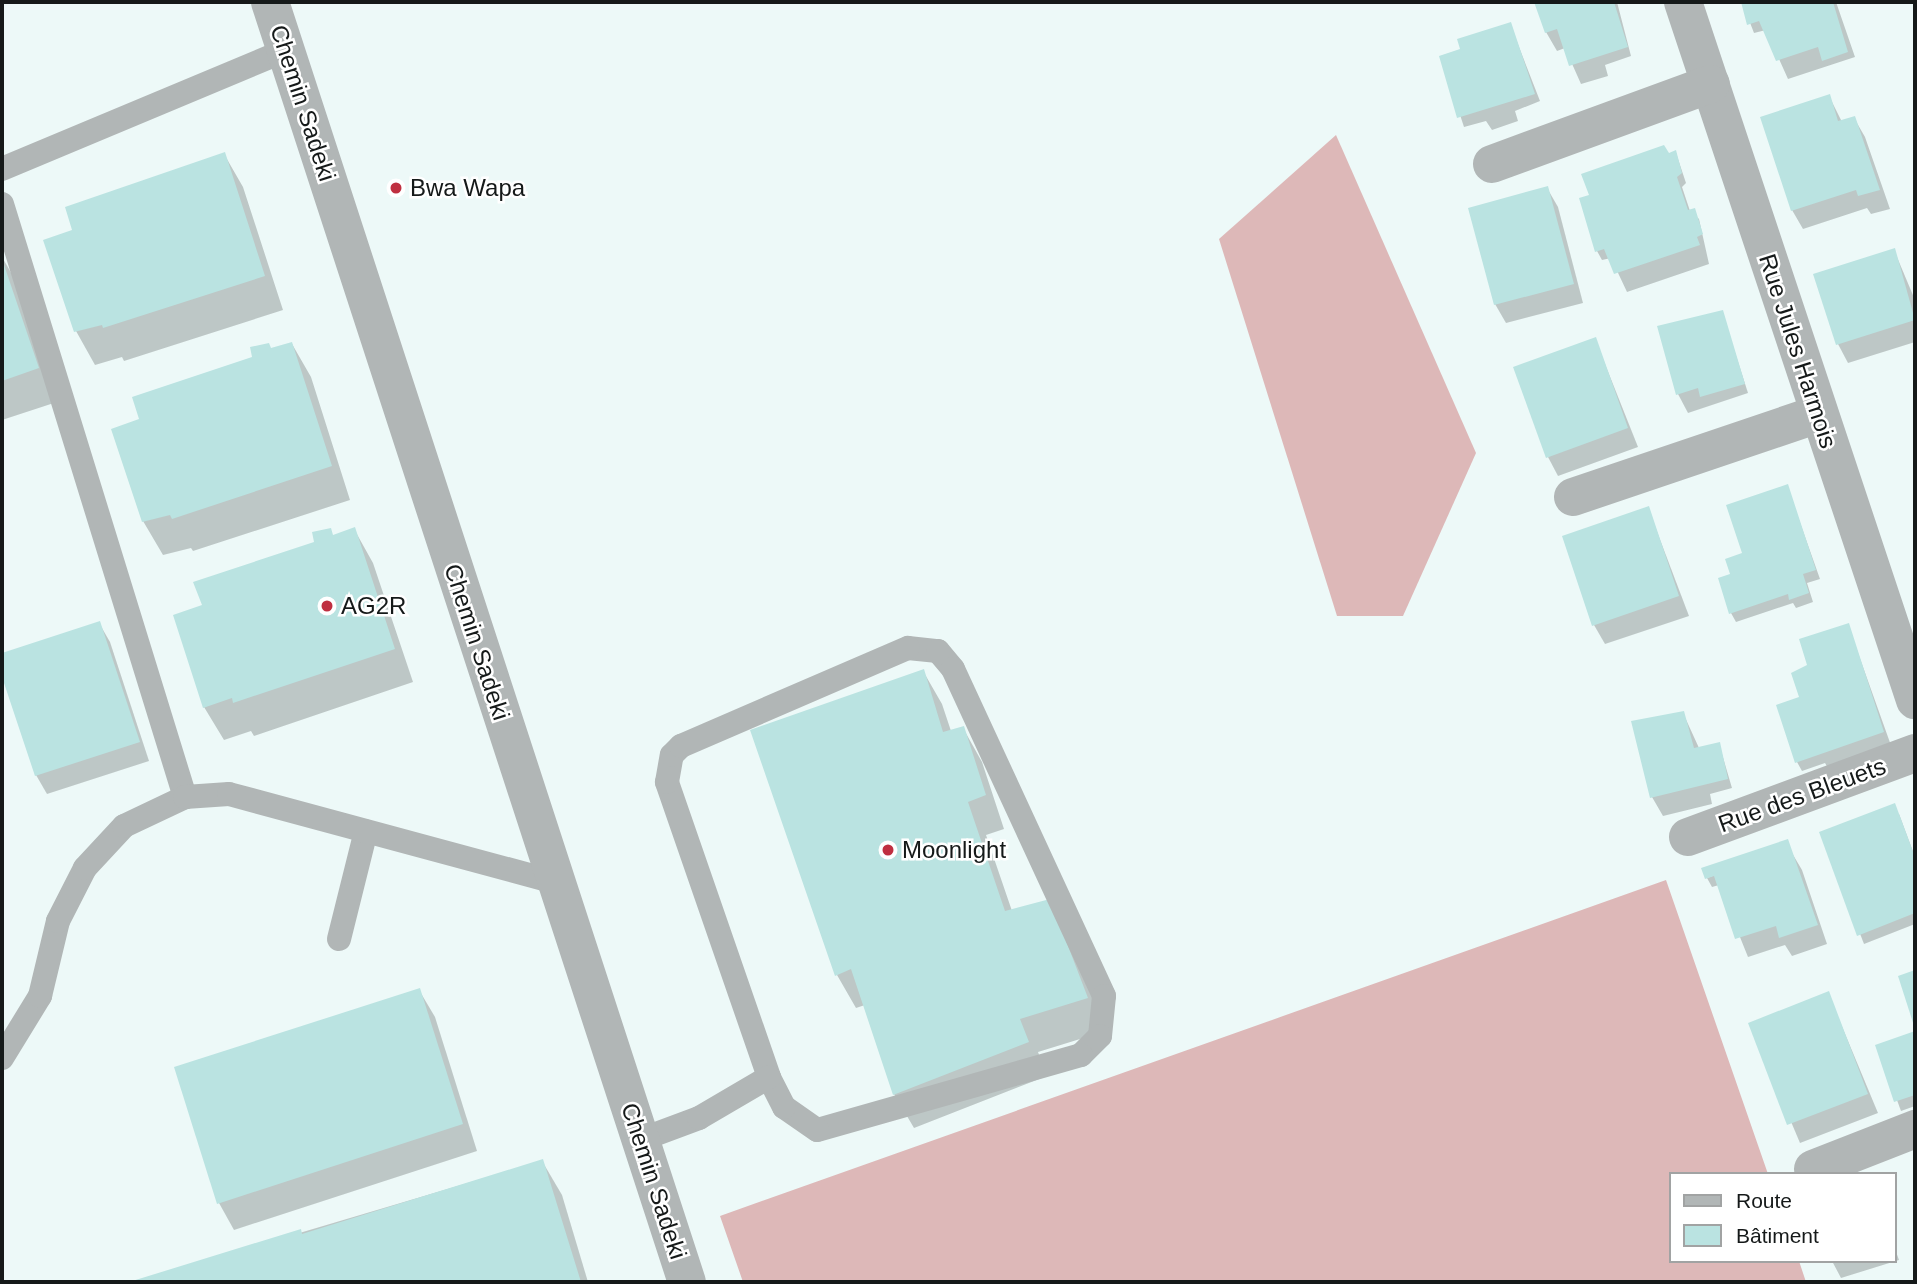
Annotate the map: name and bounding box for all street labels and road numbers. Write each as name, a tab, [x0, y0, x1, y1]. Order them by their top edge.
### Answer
street label: Chemin Sadeki	[264, 21, 342, 185]
street label: Rue Jules Harmois	[1753, 250, 1843, 452]
street label: Chemin Sadeki	[438, 560, 516, 724]
street label: Rue des Bleuets	[1714, 751, 1890, 839]
street label: Chemin Sadeki	[615, 1099, 693, 1263]

